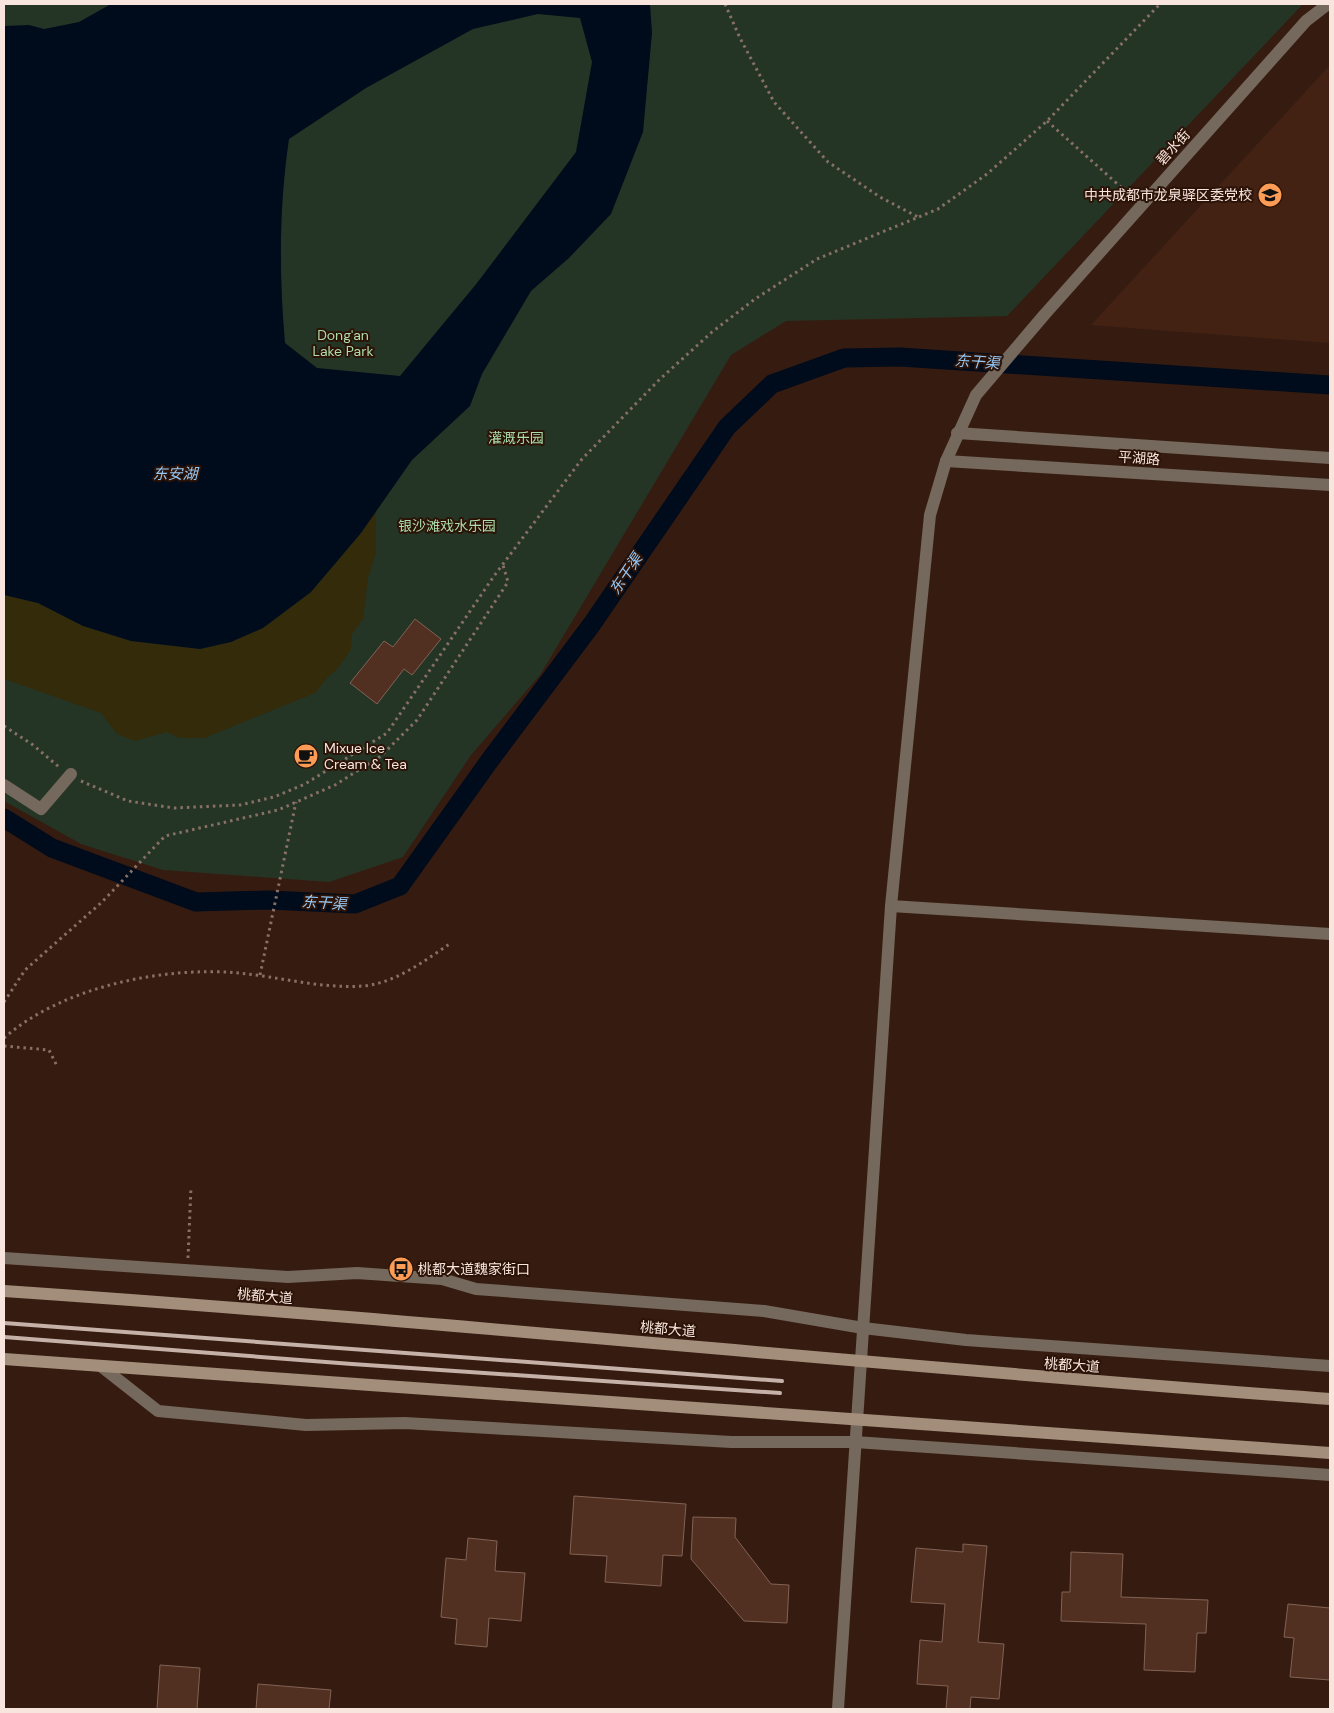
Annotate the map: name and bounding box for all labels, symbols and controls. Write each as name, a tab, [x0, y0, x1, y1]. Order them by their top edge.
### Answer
street label: 碧水街	[1152, 125, 1194, 169]
school or university icon: 中共成都市龙泉驿区委党校	[1257, 182, 1283, 208]
place label: 中共成都市龙泉驿区委党校	[1084, 186, 1252, 204]
park label: Dong'an Lake Park	[313, 326, 373, 360]
water label: 东干渠	[954, 350, 1002, 374]
park label: 灌溉乐园	[488, 429, 544, 447]
street label: 平湖路	[1117, 448, 1161, 468]
water label: 东安湖	[152, 464, 199, 484]
park label: 银沙滩戏水乐园	[398, 517, 496, 535]
water label: 东干渠	[605, 548, 648, 598]
place label: Mixue Ice Cream & Tea	[324, 739, 407, 773]
cafe icon: Mixue Ice Cream & Tea	[293, 743, 319, 769]
water label: 东干渠	[301, 892, 349, 914]
bus stop icon: 桃都大道魏家街口	[388, 1256, 414, 1282]
place label: 桃都大道魏家街口	[418, 1260, 530, 1278]
street label: 桃都大道	[236, 1285, 294, 1307]
street label: 桃都大道	[639, 1318, 697, 1340]
street label: 桃都大道	[1043, 1354, 1101, 1376]

